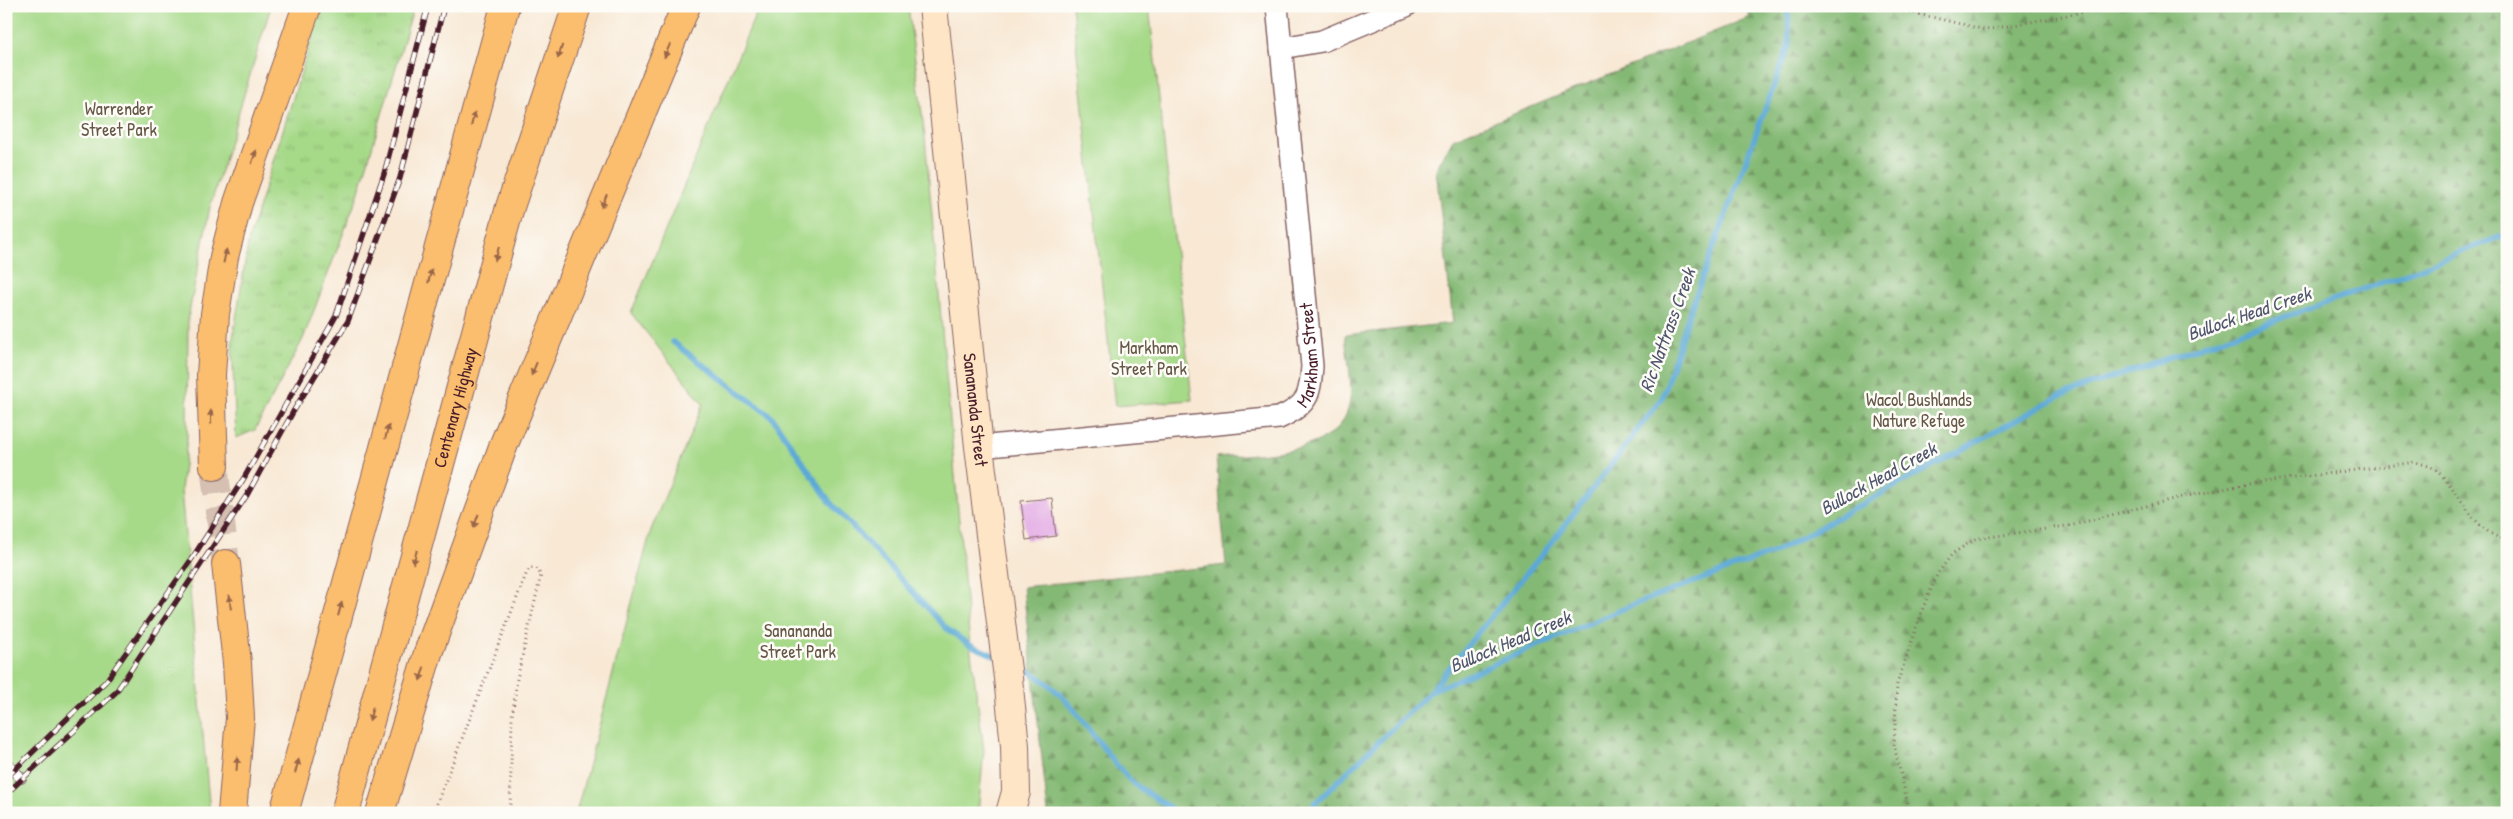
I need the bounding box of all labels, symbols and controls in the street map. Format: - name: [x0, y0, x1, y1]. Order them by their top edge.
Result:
- one-way arrow: [663, 44, 671, 59]
- one-way arrow: [556, 45, 564, 60]
- park label: Warrender Street Park: [81, 96, 158, 142]
- one-way arrow: [470, 111, 478, 126]
- one-way arrow: [251, 150, 259, 165]
- one-way arrow: [600, 194, 608, 208]
- one-way arrow: [493, 247, 501, 262]
- one-way arrow: [221, 248, 229, 263]
- water label: Ric Nattrass Creek: [1633, 263, 1702, 395]
- one-way arrow: [427, 268, 435, 283]
- water label: Bullock Head Creek: [2184, 279, 2316, 346]
- street label: Markham Street: [1290, 301, 1324, 412]
- park label: Markham Street Park: [1111, 335, 1188, 381]
- street label: Centenary Highway: [427, 344, 483, 471]
- street label: Sanananda Street: [957, 352, 994, 469]
- one-way arrow: [530, 362, 538, 376]
- park label: Wacol Bushlands Nature Refuge: [1866, 387, 1972, 433]
- one-way arrow: [207, 409, 215, 425]
- one-way arrow: [384, 425, 392, 440]
- water label: Bullock Head Creek: [1815, 434, 1943, 521]
- one-way arrow: [472, 513, 479, 528]
- one-way arrow: [411, 550, 419, 565]
- one-way arrow: [226, 594, 234, 610]
- one-way arrow: [336, 601, 344, 616]
- water label: Bullock Head Creek: [1445, 603, 1576, 678]
- park label: Sanananda Street Park: [760, 618, 837, 664]
- one-way arrow: [418, 667, 426, 682]
- one-way arrow: [367, 706, 375, 721]
- one-way arrow: [234, 756, 242, 772]
- one-way arrow: [293, 758, 301, 773]

